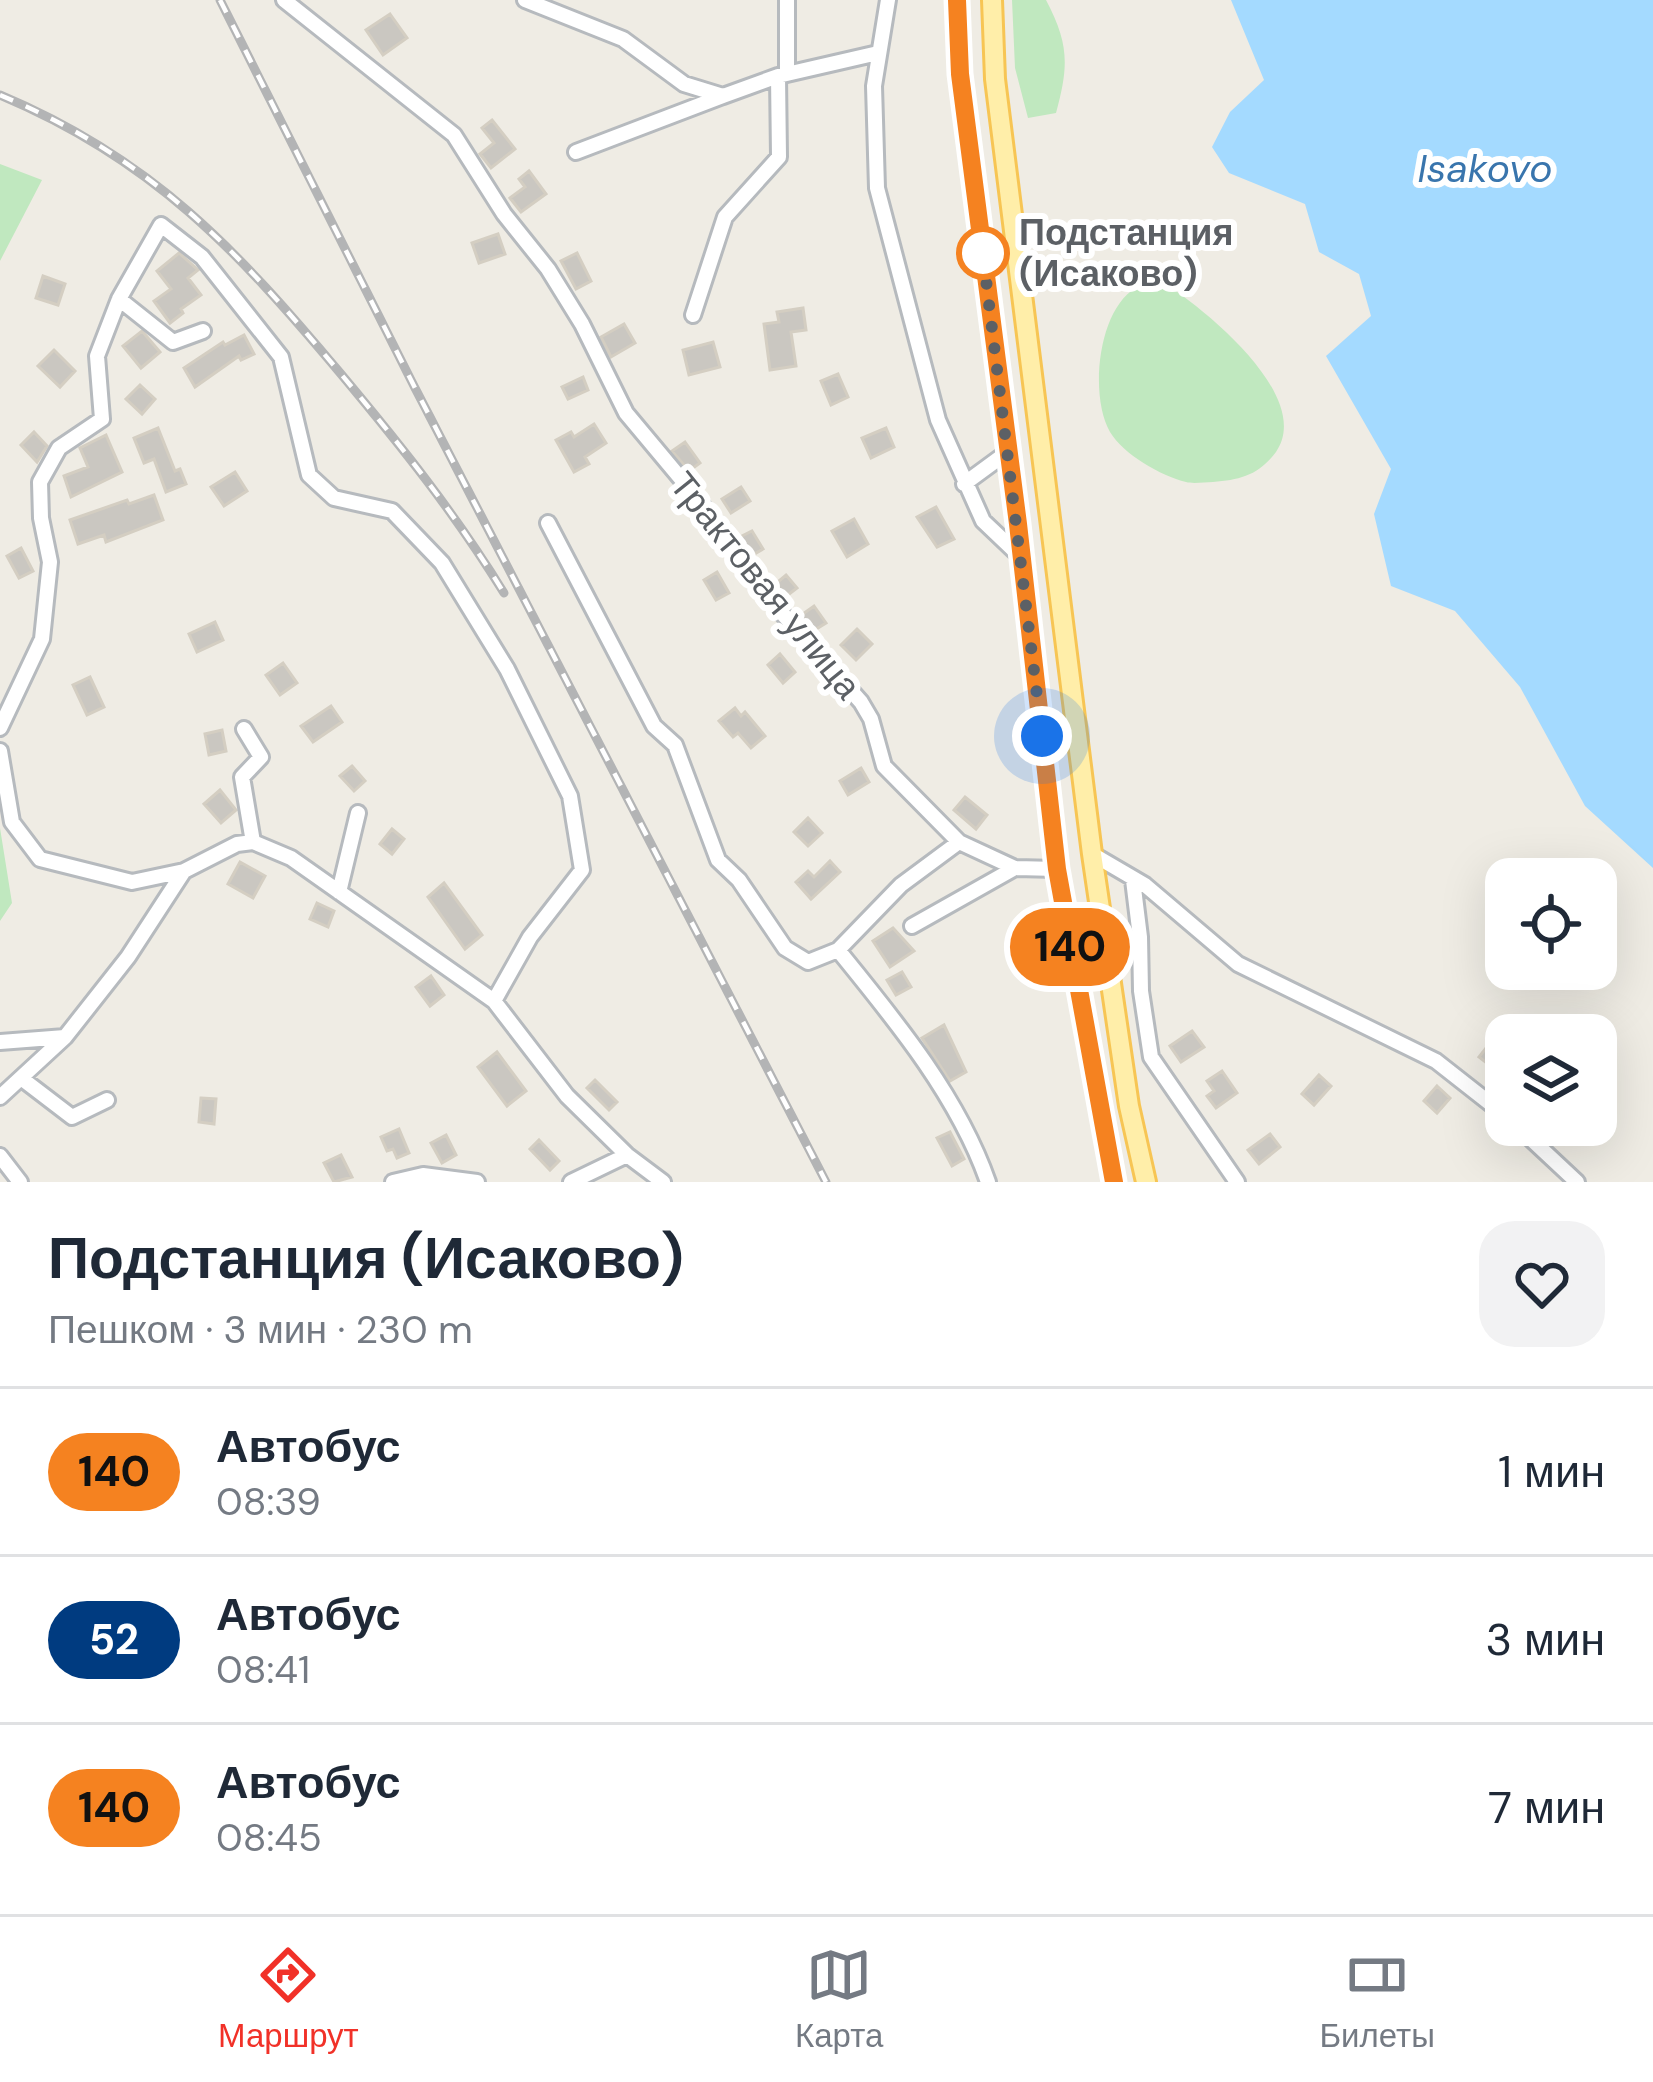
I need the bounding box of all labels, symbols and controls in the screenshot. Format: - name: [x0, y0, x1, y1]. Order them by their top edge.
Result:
- water label: Isakovo: [1417, 143, 1553, 194]
- place label: Подстанция (Исаково): [1019, 209, 1233, 297]
- marker: Подстанция (Исаково): [958, 228, 1008, 278]
- street label: Трактовая улица: [660, 462, 872, 709]
- your location: [1012, 706, 1072, 766]
- map controls: [1485, 858, 1617, 1146]
- button: locate: [1485, 858, 1617, 990]
- line badge: 140: [1001, 908, 1139, 986]
- text: 140: [1034, 919, 1106, 974]
- button: layers: [1485, 1014, 1617, 1146]
- text: Подстанция (Исаково): [48, 1221, 684, 1296]
- button: heart: [1479, 1221, 1605, 1347]
- text: Пешком · 3 мин · 230 m: [48, 1304, 473, 1355]
- text: Автобус: [216, 1417, 401, 1476]
- text: 1 мин: [1498, 1442, 1605, 1501]
- text: 140: [78, 1444, 150, 1499]
- text: 08:39: [216, 1476, 321, 1527]
- text: Автобус: [216, 1585, 401, 1644]
- text: 3 мин: [1486, 1610, 1605, 1669]
- text: 52: [89, 1612, 139, 1667]
- text: 08:41: [216, 1644, 310, 1695]
- text: Автобус: [216, 1753, 401, 1812]
- text: 7 мин: [1488, 1778, 1605, 1837]
- text: 140: [78, 1780, 150, 1835]
- text: 08:45: [216, 1812, 322, 1863]
- tab: Маршрут: [218, 1942, 359, 2057]
- tab: Карта: [795, 1942, 883, 2057]
- tab: Билеты: [1319, 1942, 1435, 2057]

